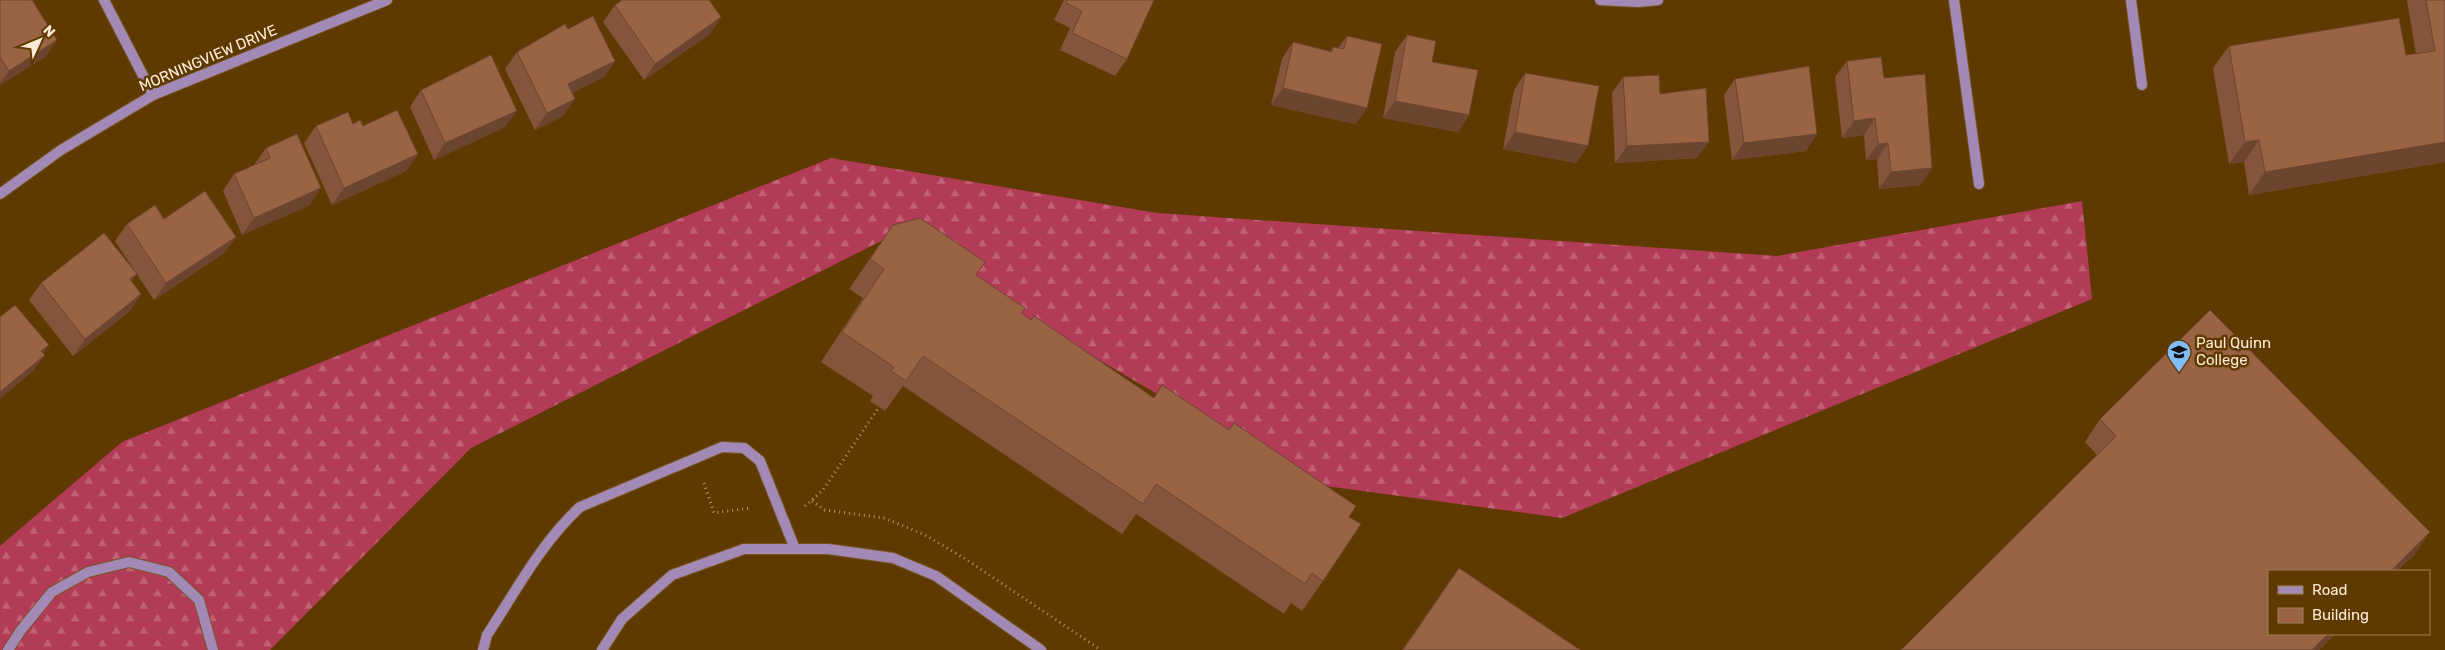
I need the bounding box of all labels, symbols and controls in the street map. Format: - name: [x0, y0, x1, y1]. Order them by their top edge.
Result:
- north arrow: [15, 15, 65, 65]
- street label: MORNINGVIEW DRIVE: [136, 21, 280, 95]
- text: N: [39, 22, 59, 41]
- place label: Paul Quinn College: [2196, 334, 2271, 369]
- school or university icon: Paul Quinn College: [2166, 339, 2192, 373]
- legend: [2268, 570, 2430, 635]
- text: Road: [2312, 581, 2348, 599]
- text: Building: [2312, 606, 2369, 624]

